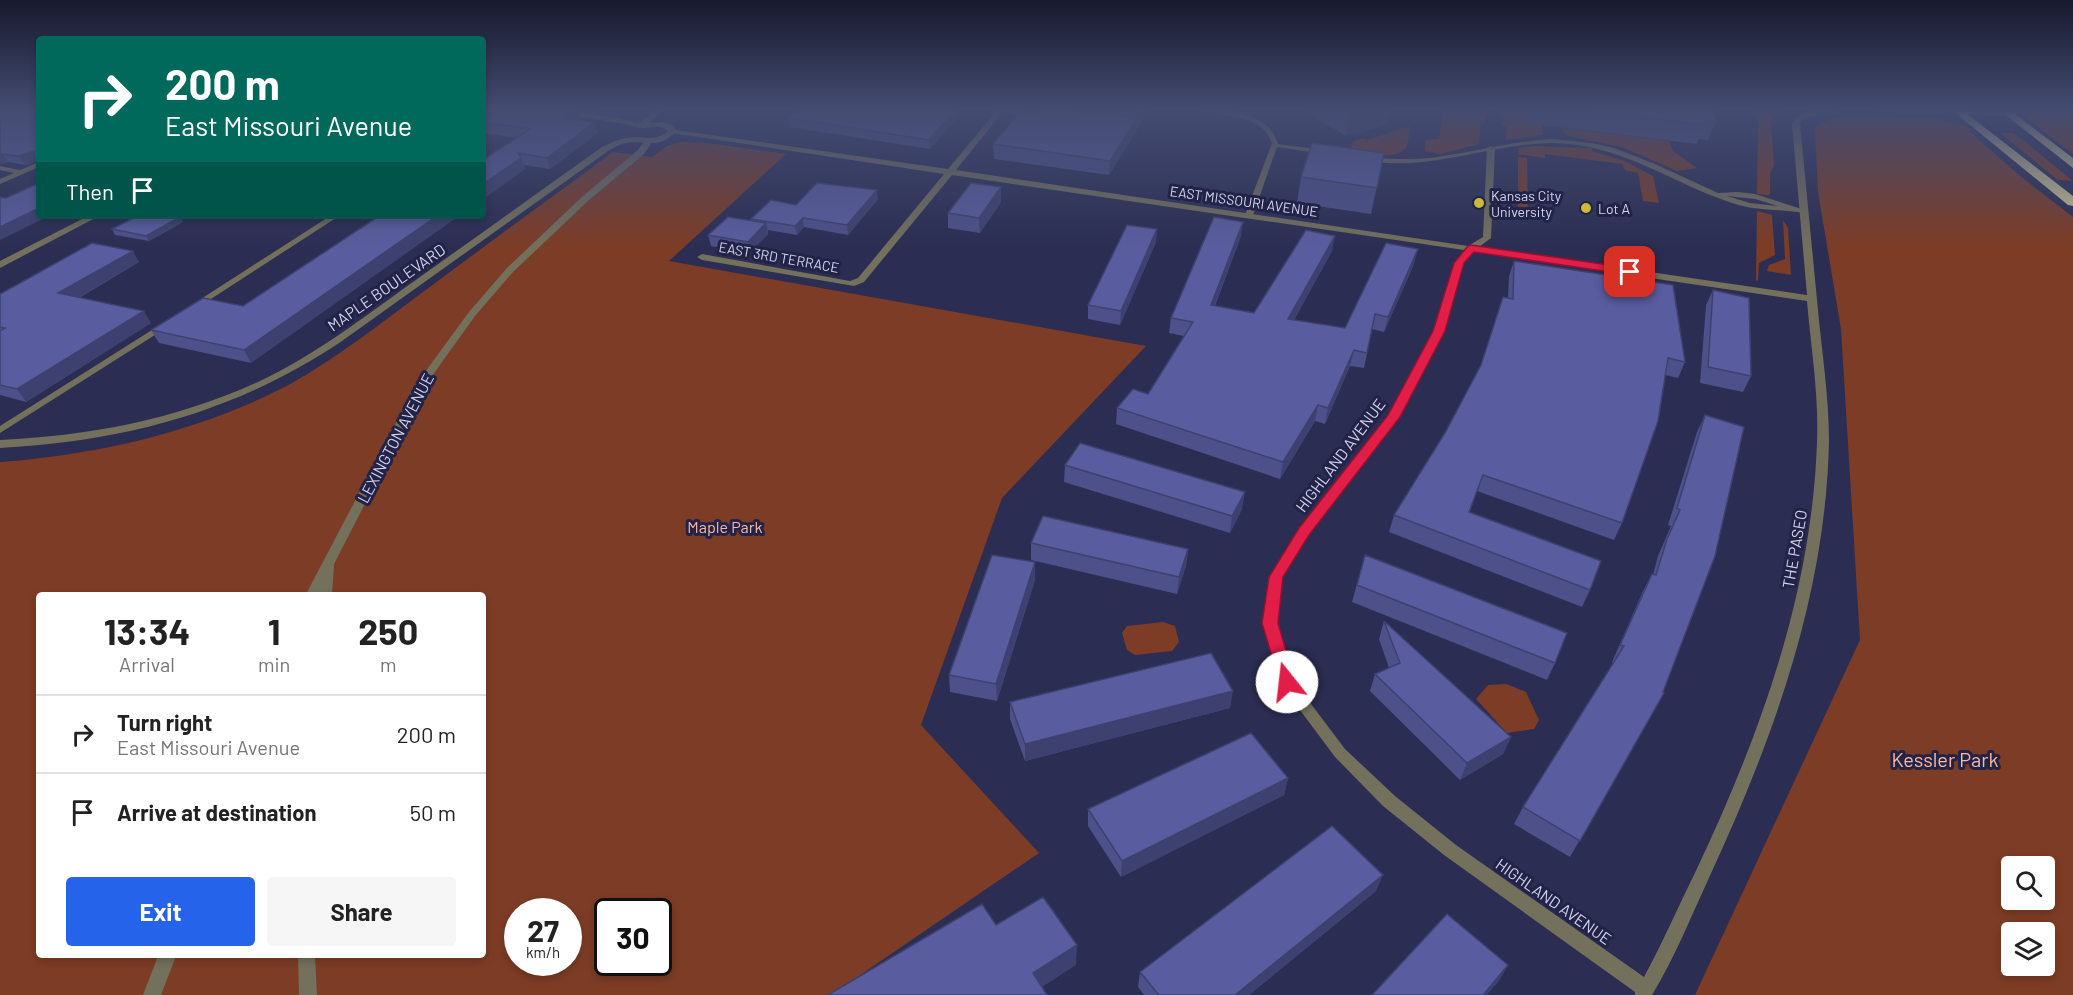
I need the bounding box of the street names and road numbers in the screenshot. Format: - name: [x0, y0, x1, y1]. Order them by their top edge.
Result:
- street label: EAST MISSOURI AVENUE: [1169, 182, 1319, 220]
- street label: EAST 3RD TERRACE: [718, 238, 840, 276]
- street label: MAPLE BOULEVARD: [324, 239, 448, 335]
- street label: LEXINGTON AVENUE: [353, 370, 437, 506]
- street label: HIGHLAND AVENUE: [1291, 395, 1389, 515]
- street label: THE PASEO: [1778, 508, 1810, 590]
- street label: HIGHLAND AVENUE: [1493, 854, 1615, 948]

